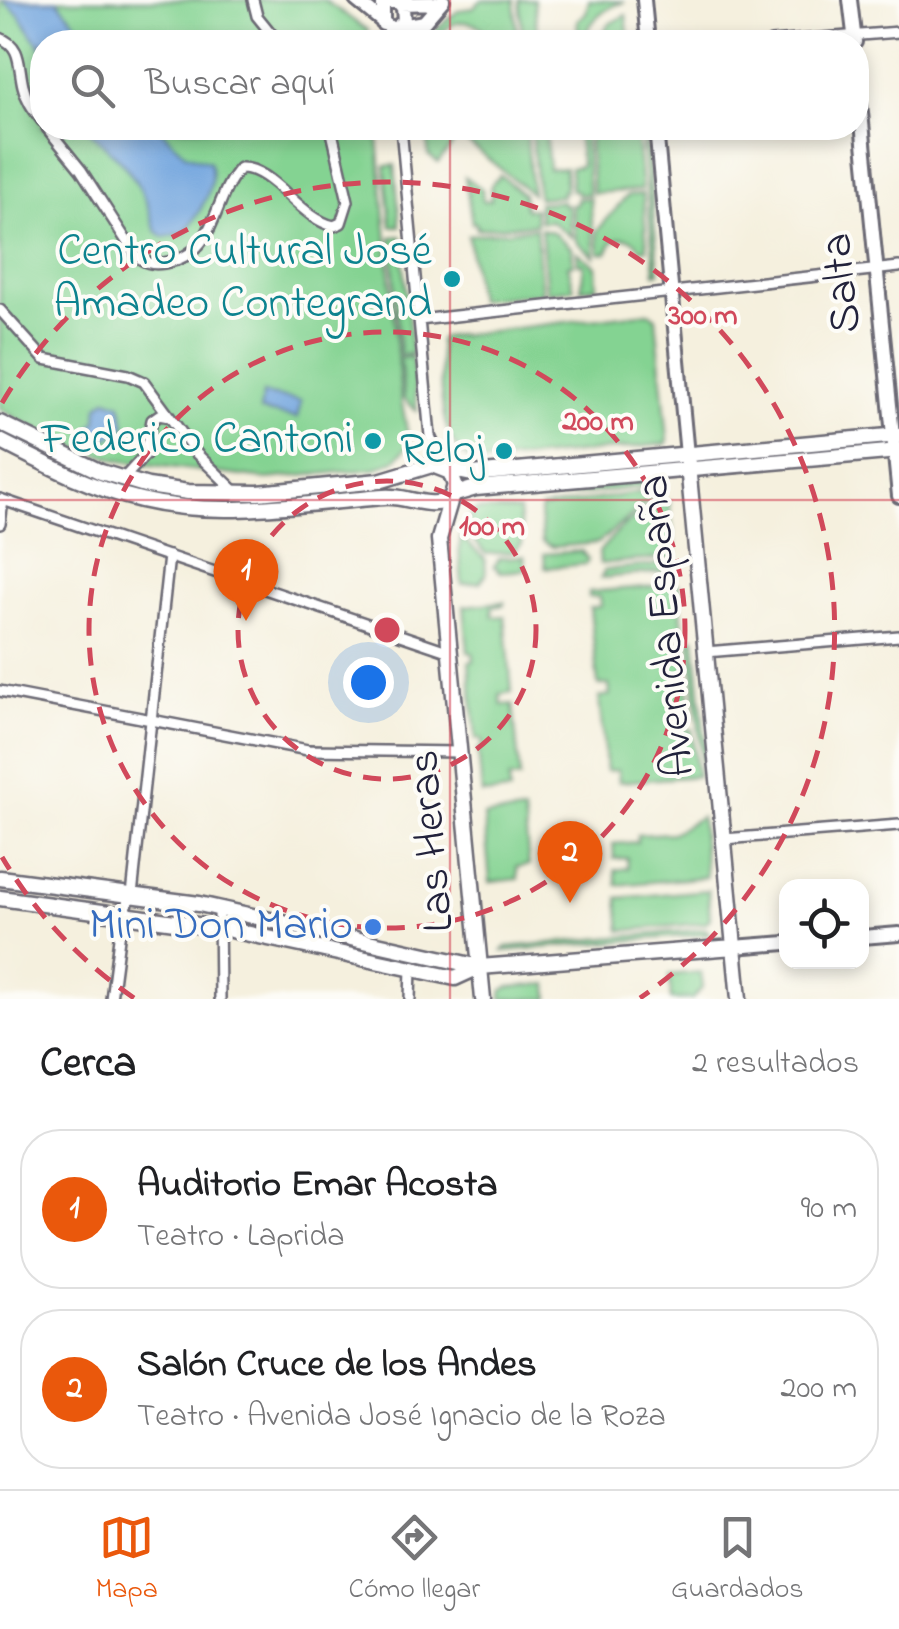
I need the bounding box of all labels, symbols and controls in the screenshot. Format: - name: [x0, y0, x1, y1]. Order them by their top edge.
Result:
- search box: [30, 30, 869, 140]
- text: Buscar aquí: [145, 57, 335, 113]
- icon: search: [65, 58, 120, 113]
- place label: Centro Cultural José Amadeo Contegrand: [53, 220, 433, 339]
- street label: Salta: [805, 230, 881, 336]
- marker: Centro Cultural José Amadeo Contegrand: [441, 268, 463, 290]
- text: 300 m: [667, 295, 738, 339]
- text: 200 m: [561, 401, 634, 445]
- place label: Federico Cantoni: [41, 408, 353, 474]
- place label: Reloj: [400, 418, 485, 484]
- marker: Federico Cantoni: [362, 430, 384, 452]
- marker: Reloj: [493, 440, 515, 462]
- street label: Avenida España: [622, 472, 714, 780]
- text: 100 m: [459, 506, 525, 550]
- pin: 1: [214, 538, 278, 621]
- centre of rings: [369, 612, 405, 648]
- your location: [343, 657, 394, 708]
- street label: Las Heras: [392, 747, 474, 935]
- pin: 2: [538, 820, 602, 903]
- map controls: [779, 879, 869, 969]
- button: locate: [779, 879, 869, 969]
- place label: Mini Don Mario: [89, 894, 353, 960]
- marker: Mini Don Mario: [362, 916, 384, 938]
- text: Cerca: [40, 1034, 136, 1095]
- text: 2 resultados: [692, 1041, 859, 1088]
- text: Auditorio Emar Acosta: [137, 1158, 498, 1214]
- text: 1: [69, 1186, 80, 1233]
- text: 90 m: [801, 1186, 857, 1233]
- text: Teatro · Laprida: [137, 1214, 345, 1261]
- text: Salón Cruce de los Andes: [137, 1338, 537, 1394]
- text: 2: [67, 1366, 82, 1413]
- text: 200 m: [781, 1366, 857, 1413]
- text: Teatro · Avenida José Ignacio de la Roza: [137, 1394, 666, 1441]
- tab: Mapa: [95, 1510, 158, 1611]
- tab: Cómo llegar: [349, 1510, 480, 1611]
- tab: Guardados: [671, 1510, 804, 1611]

